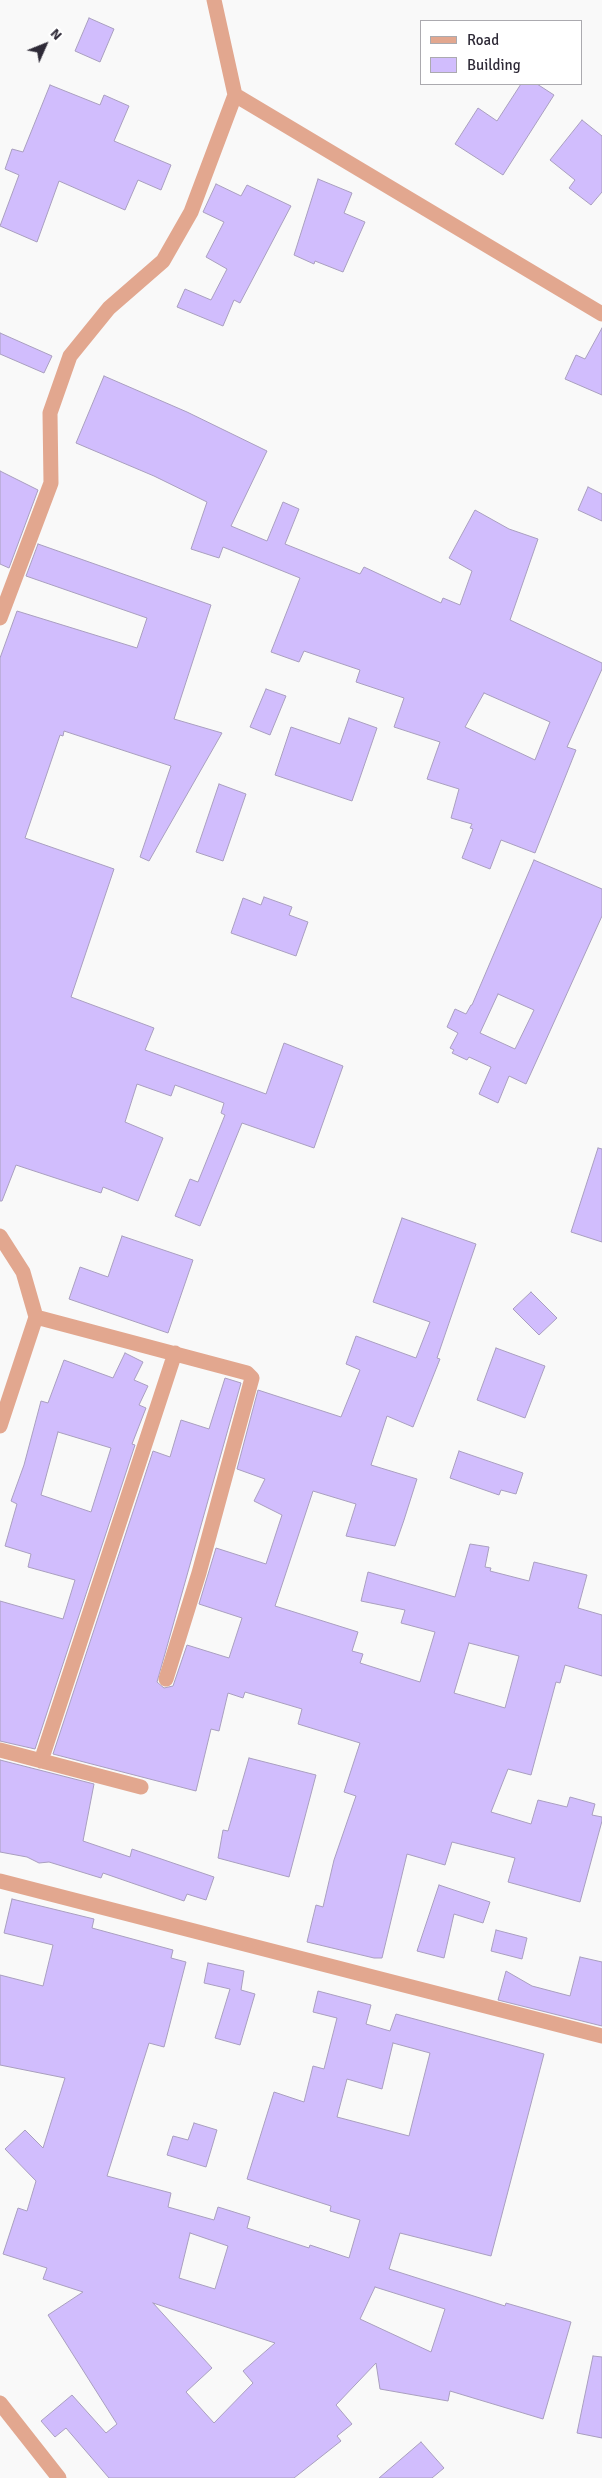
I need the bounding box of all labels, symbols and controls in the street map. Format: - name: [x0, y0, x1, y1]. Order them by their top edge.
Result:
- north arrow: [20, 20, 70, 70]
- legend: [420, 20, 582, 85]
- text: N: [47, 25, 66, 44]
- text: Road: [467, 31, 499, 49]
- text: Building: [467, 56, 521, 74]

